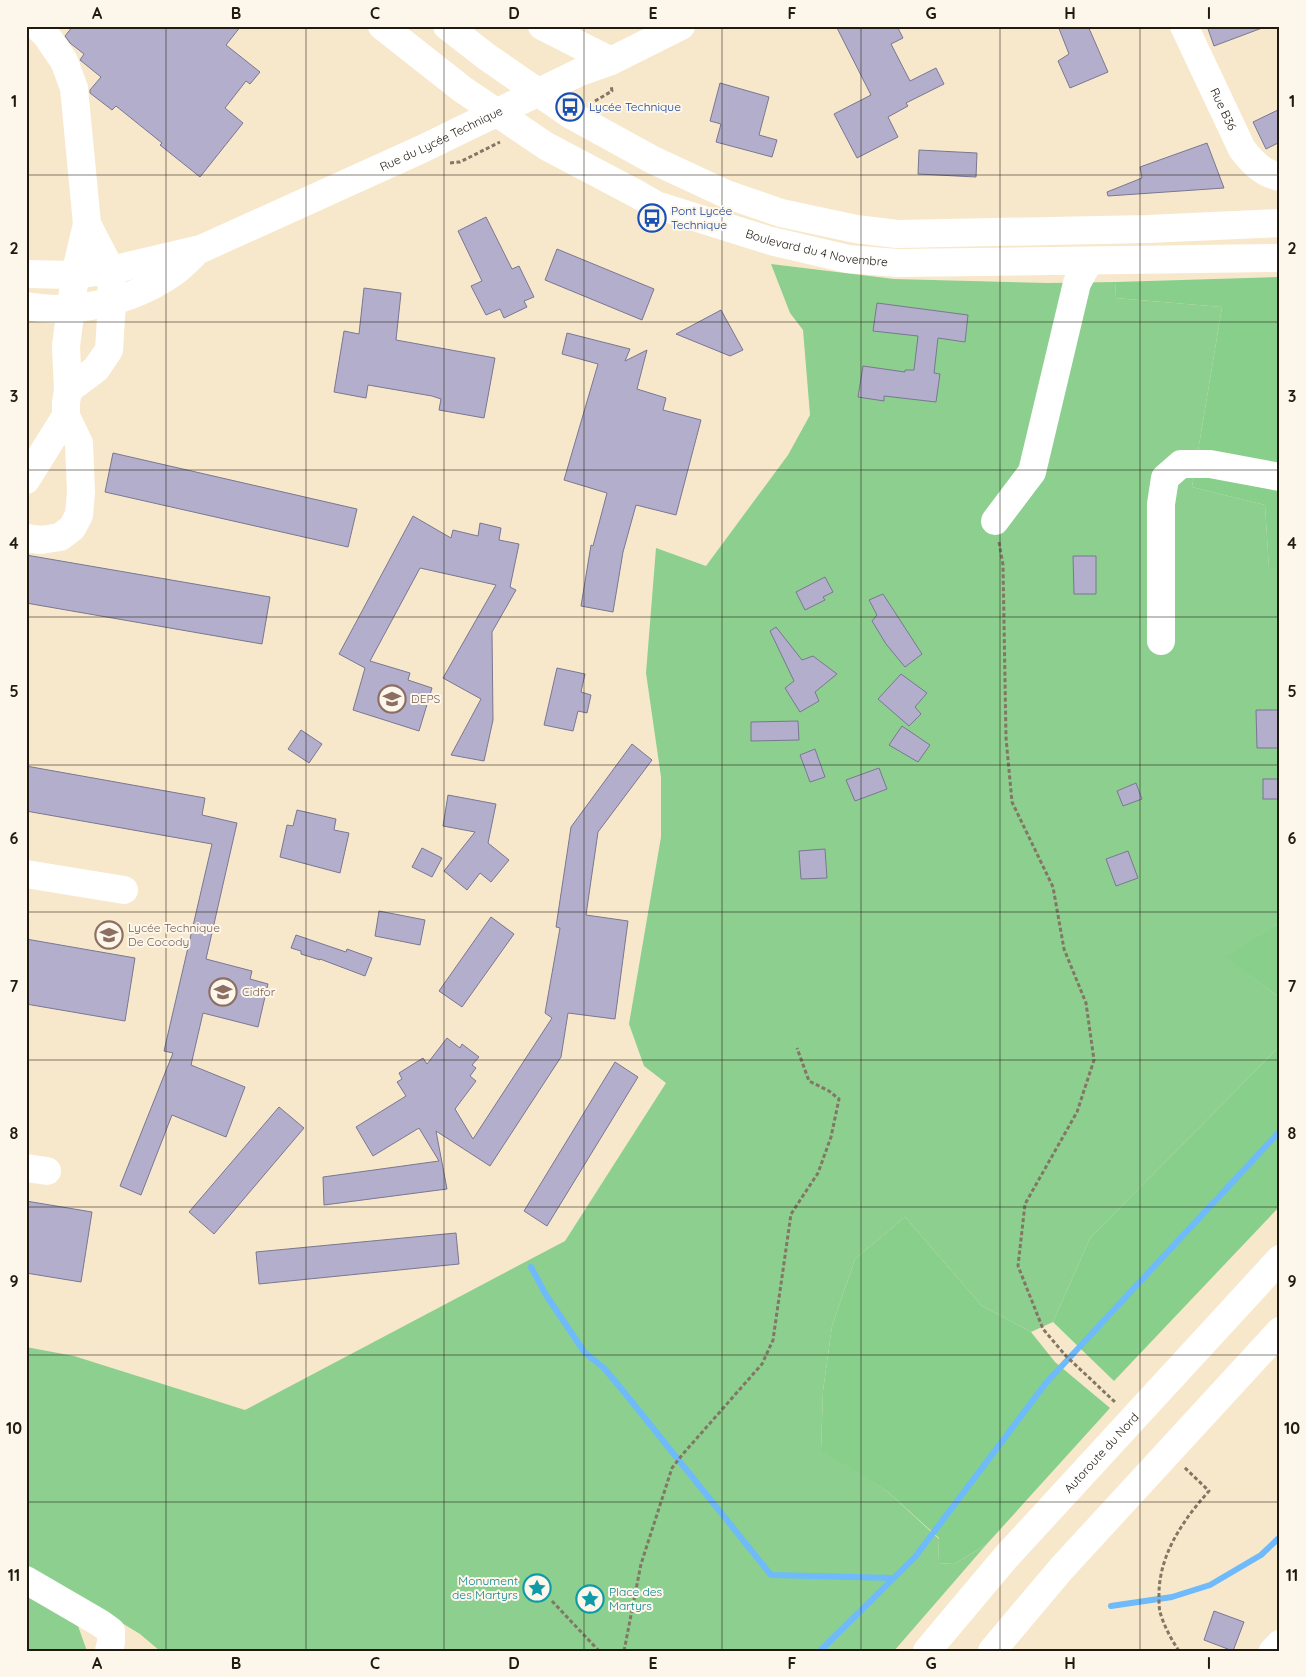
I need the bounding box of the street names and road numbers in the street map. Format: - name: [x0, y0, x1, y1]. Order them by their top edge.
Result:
- street label: Rue B36: [1207, 85, 1240, 133]
- street label: Rue du Lycée Technique: [377, 103, 505, 174]
- street label: Boulevard du 4 Novembre: [744, 225, 889, 269]
- street label: Autoroute du Nord: [1061, 1410, 1142, 1496]

